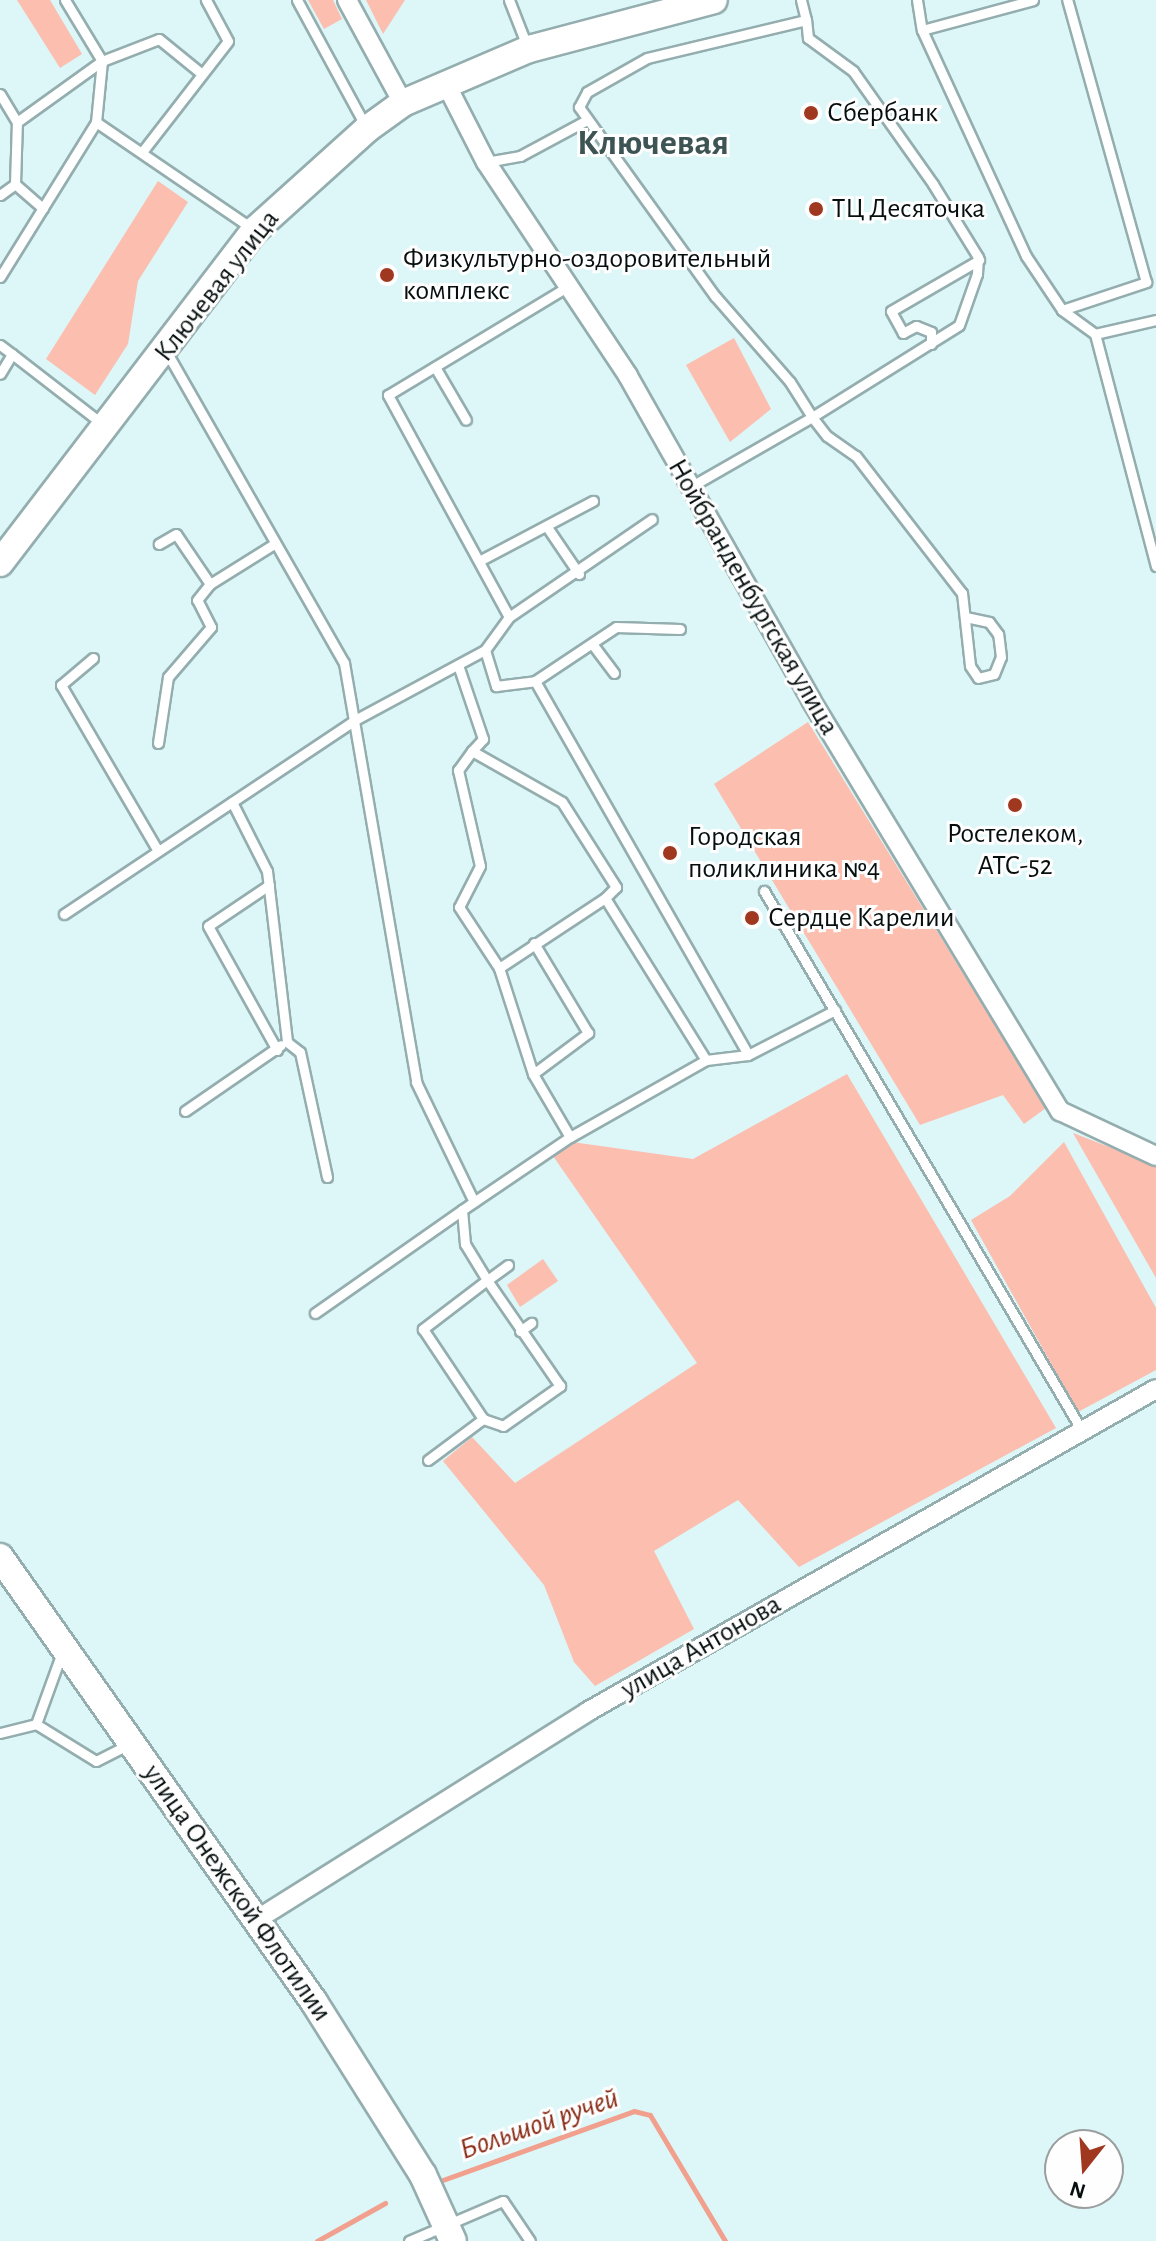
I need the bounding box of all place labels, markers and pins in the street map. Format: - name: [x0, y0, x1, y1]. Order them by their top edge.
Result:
- place label: Сбербанк: [827, 96, 938, 130]
- marker: Сбербанк: [802, 104, 820, 122]
- place label: ТЦ Десяточка: [832, 192, 985, 226]
- marker: ТЦ Десяточка: [807, 200, 825, 218]
- place label: Физкультурно-оздоровительный комплекс: [403, 242, 771, 308]
- marker: Физкультурно-оздоровительный комплекс: [378, 266, 396, 284]
- marker: Ростелеком, АТС-52: [1006, 796, 1024, 814]
- place label: Ростелеком, АТС-52: [947, 817, 1083, 883]
- place label: Городская поликлиника №4: [688, 820, 880, 886]
- marker: Городская поликлиника №4: [659, 842, 681, 864]
- place label: Сердце Карелии: [768, 901, 955, 935]
- marker: Сердце Карелии: [743, 909, 761, 927]

